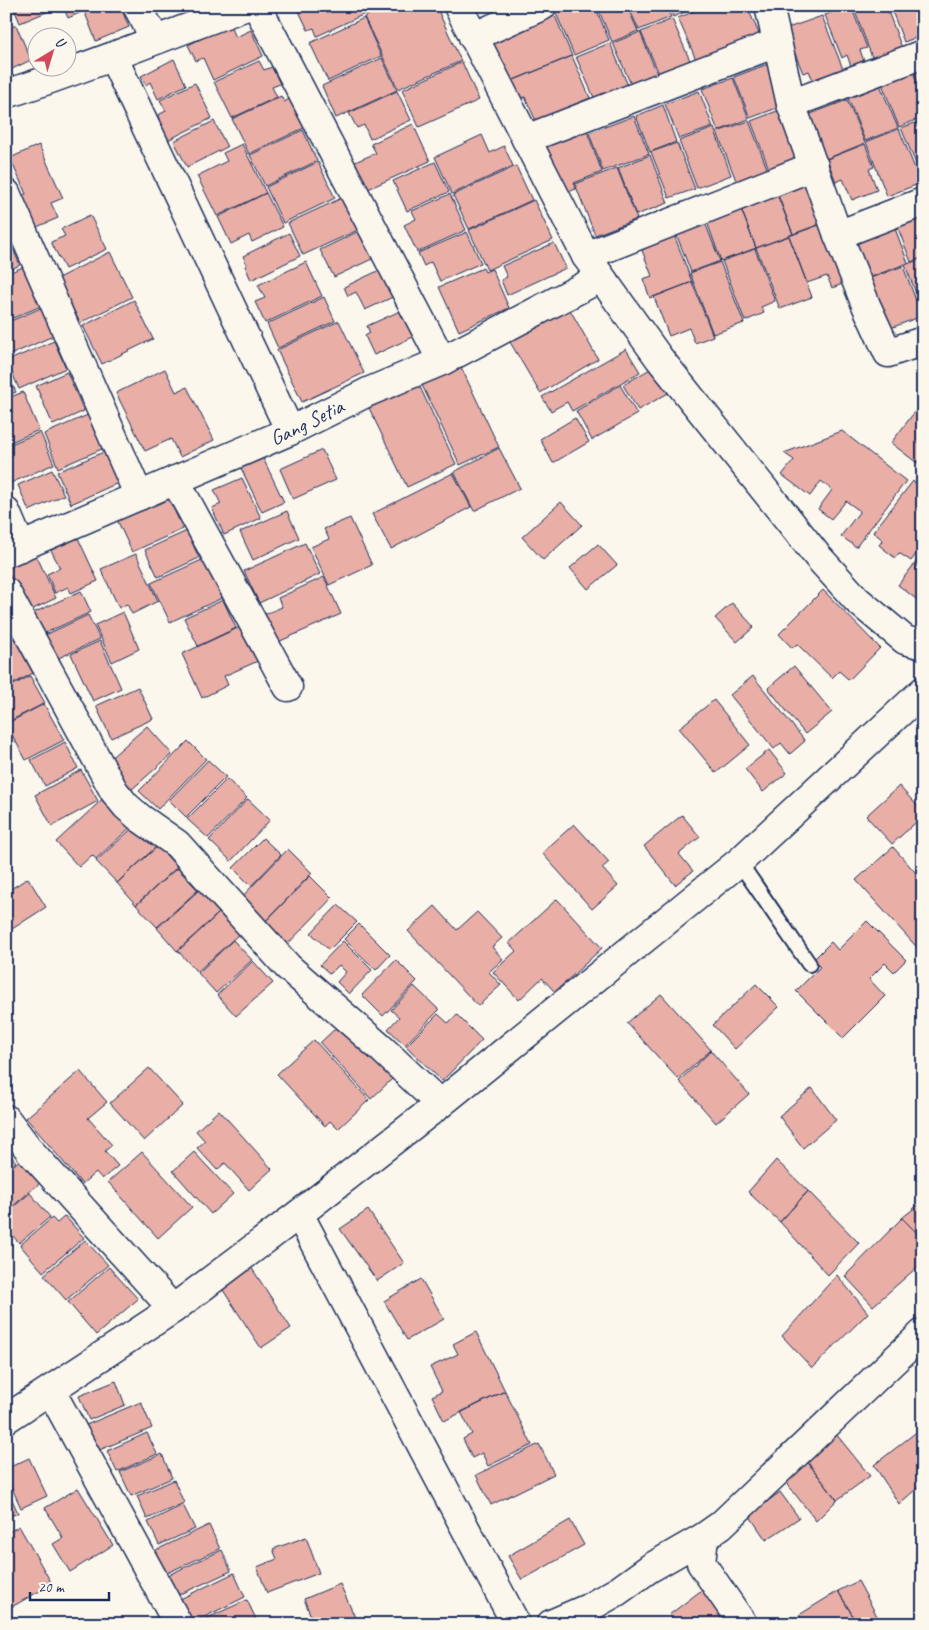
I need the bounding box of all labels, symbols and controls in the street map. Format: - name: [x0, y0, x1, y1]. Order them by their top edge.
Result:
- north arrow: [28, 28, 78, 78]
- text: U: [52, 33, 70, 53]
- street label: Gang Setia: [266, 393, 349, 451]
- scale bar: [30, 1570, 109, 1602]
- text: 20 m: [38, 1578, 65, 1597]

